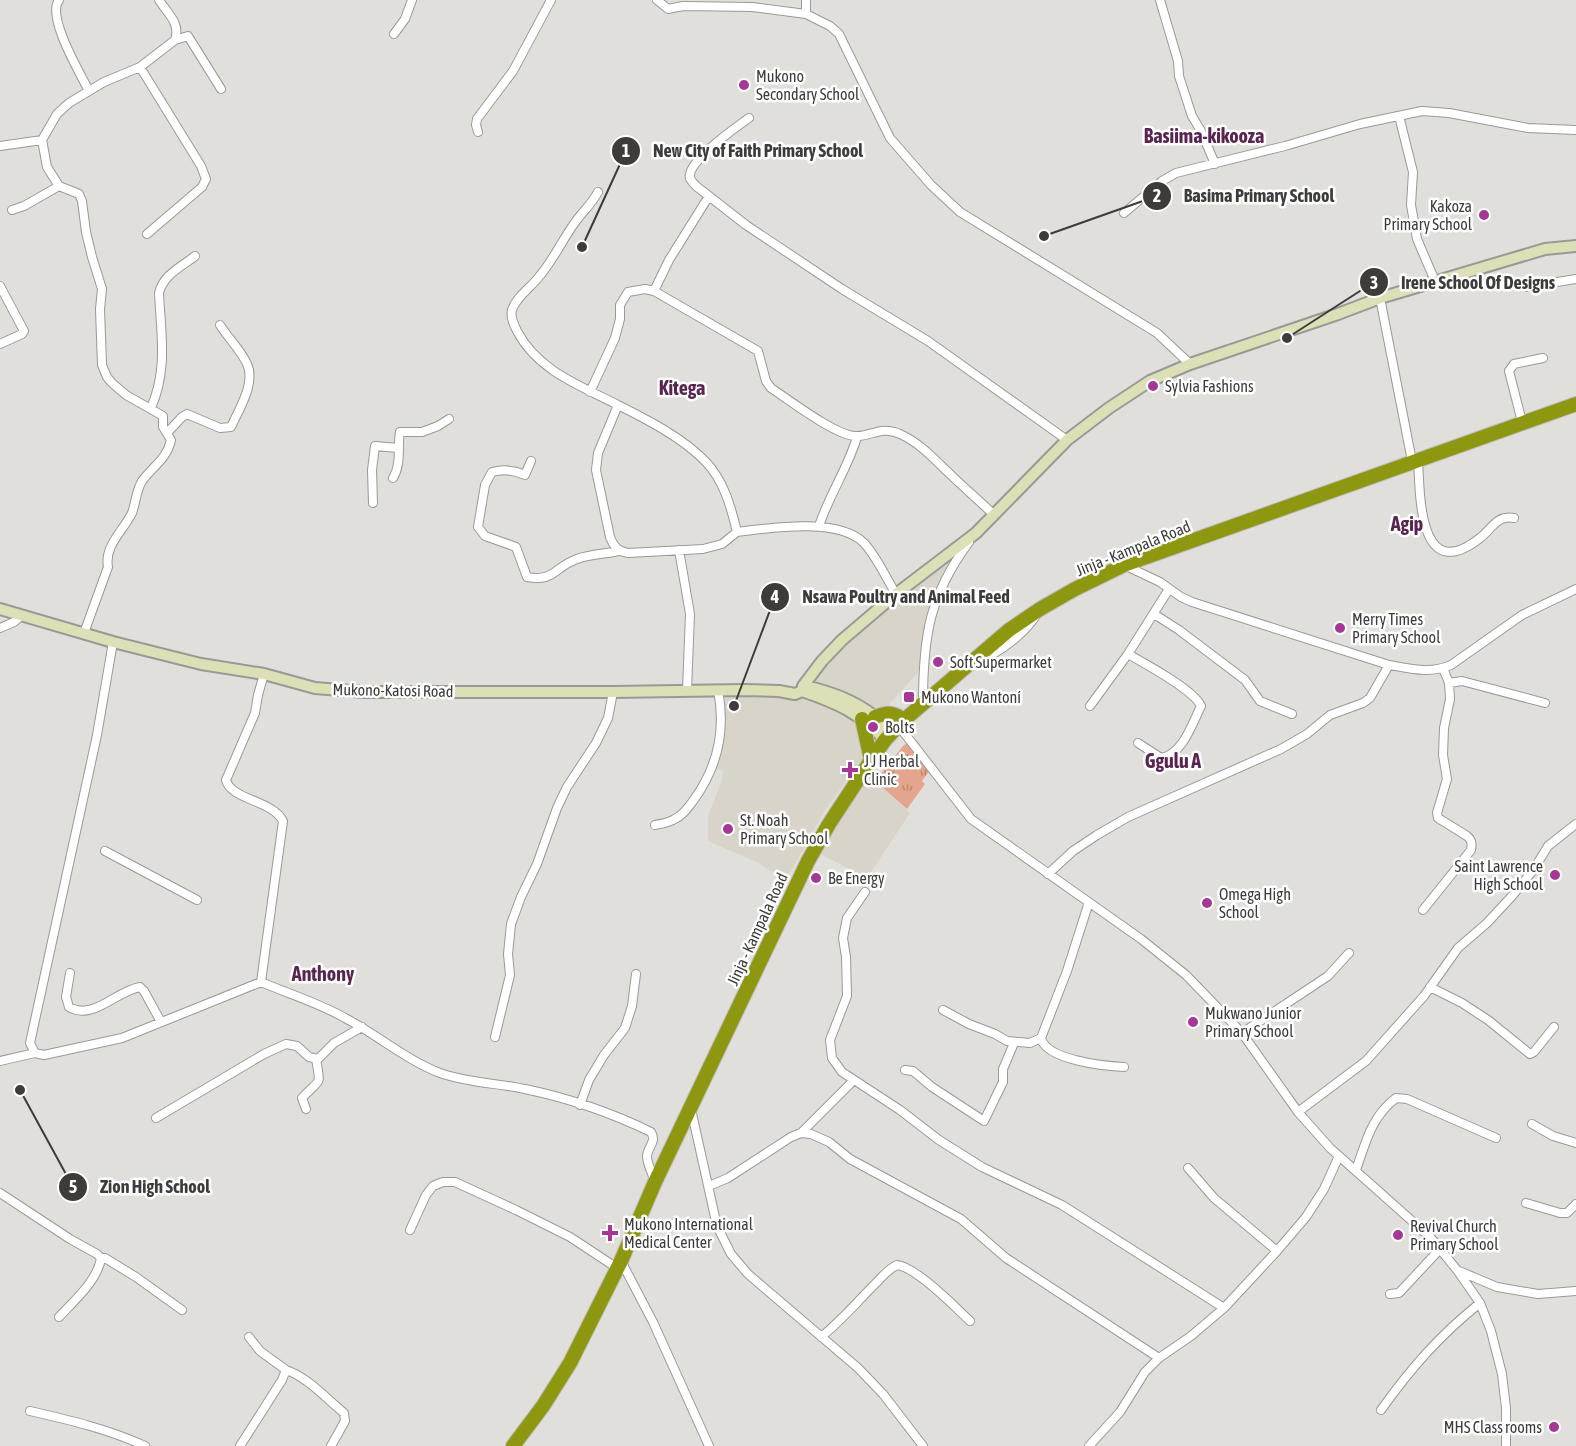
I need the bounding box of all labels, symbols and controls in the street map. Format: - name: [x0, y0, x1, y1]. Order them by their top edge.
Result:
- place label: Mukono Secondary School: [756, 67, 860, 104]
- marker: Mukono Secondary School: [737, 78, 751, 92]
- district label: Basiima-kikooza: [1144, 124, 1264, 147]
- callout: New City of Faith Primary School: [611, 133, 875, 169]
- text: 1: [622, 140, 630, 161]
- text: New City of Faith Primary School: [653, 140, 863, 161]
- callout: Basima Primary School: [1142, 178, 1346, 214]
- text: 2: [1153, 185, 1161, 206]
- text: Basima Primary School: [1184, 185, 1335, 206]
- place label: Kakoza Primary School: [1384, 197, 1473, 234]
- marker: Kakoza Primary School: [1477, 208, 1491, 222]
- callout: Irene School Of Designs: [1359, 264, 1567, 300]
- text: 3: [1370, 272, 1378, 293]
- text: Irene School Of Designs: [1401, 272, 1556, 293]
- district label: Kitega: [659, 376, 705, 399]
- place label: Sylvia Fashions: [1165, 377, 1254, 396]
- marker: Sylvia Fashions: [1146, 379, 1160, 393]
- district label: Agip: [1390, 512, 1423, 535]
- street label: Jinja - Kampala Road: [1073, 517, 1193, 580]
- callout: Nsawa Poultry and Animal Feed: [760, 579, 1022, 615]
- text: 4: [770, 586, 779, 607]
- text: Nsawa Poultry and Animal Feed: [802, 586, 1010, 607]
- place label: Merry Times Primary School: [1352, 610, 1441, 647]
- marker: Merry Times Primary School: [1333, 621, 1347, 635]
- place label: Soft Supermarket: [950, 653, 1052, 672]
- marker: Soft Supermarket: [931, 655, 945, 669]
- street label: Mukono-Katosi Road: [332, 680, 454, 700]
- place label: Mukono Wantoní: [921, 688, 1021, 706]
- marker: Mukono Wantoní: [902, 690, 916, 704]
- place label: Bolts: [885, 718, 915, 736]
- marker: Bolts: [866, 720, 880, 734]
- district label: Ggulu A: [1145, 749, 1201, 772]
- place label: J J Herbal Clinic: [864, 752, 920, 788]
- marker: J J Herbal Clinic: [841, 761, 859, 779]
- place label: St. Noah Primary School: [740, 811, 829, 848]
- marker: St. Noah Primary School: [721, 822, 735, 836]
- place label: Saint Lawrence High School: [1454, 857, 1544, 894]
- marker: Saint Lawrence High School: [1548, 868, 1562, 882]
- place label: Be Energy: [828, 869, 885, 888]
- street label: Jinja - Kampala Road: [723, 870, 792, 989]
- marker: Be Energy: [809, 871, 823, 885]
- place label: Omega High School: [1219, 885, 1291, 921]
- marker: Omega High School: [1200, 896, 1214, 910]
- district label: Anthony: [291, 962, 355, 985]
- place label: Mukwano Junior Primary School: [1205, 1004, 1302, 1041]
- marker: Mukwano Junior Primary School: [1186, 1015, 1200, 1029]
- callout: Zion High School: [58, 1169, 222, 1205]
- text: 5: [69, 1176, 77, 1197]
- text: Zion High School: [100, 1176, 210, 1197]
- place label: Mukono International Medical Center: [624, 1215, 754, 1251]
- place label: Revival Church Primary School: [1410, 1217, 1499, 1254]
- marker: Mukono International Medical Center: [601, 1224, 619, 1242]
- marker: Revival Church Primary School: [1391, 1228, 1405, 1242]
- place label: MHS Class rooms: [1444, 1418, 1542, 1436]
- marker: MHS Class rooms: [1547, 1420, 1561, 1434]

